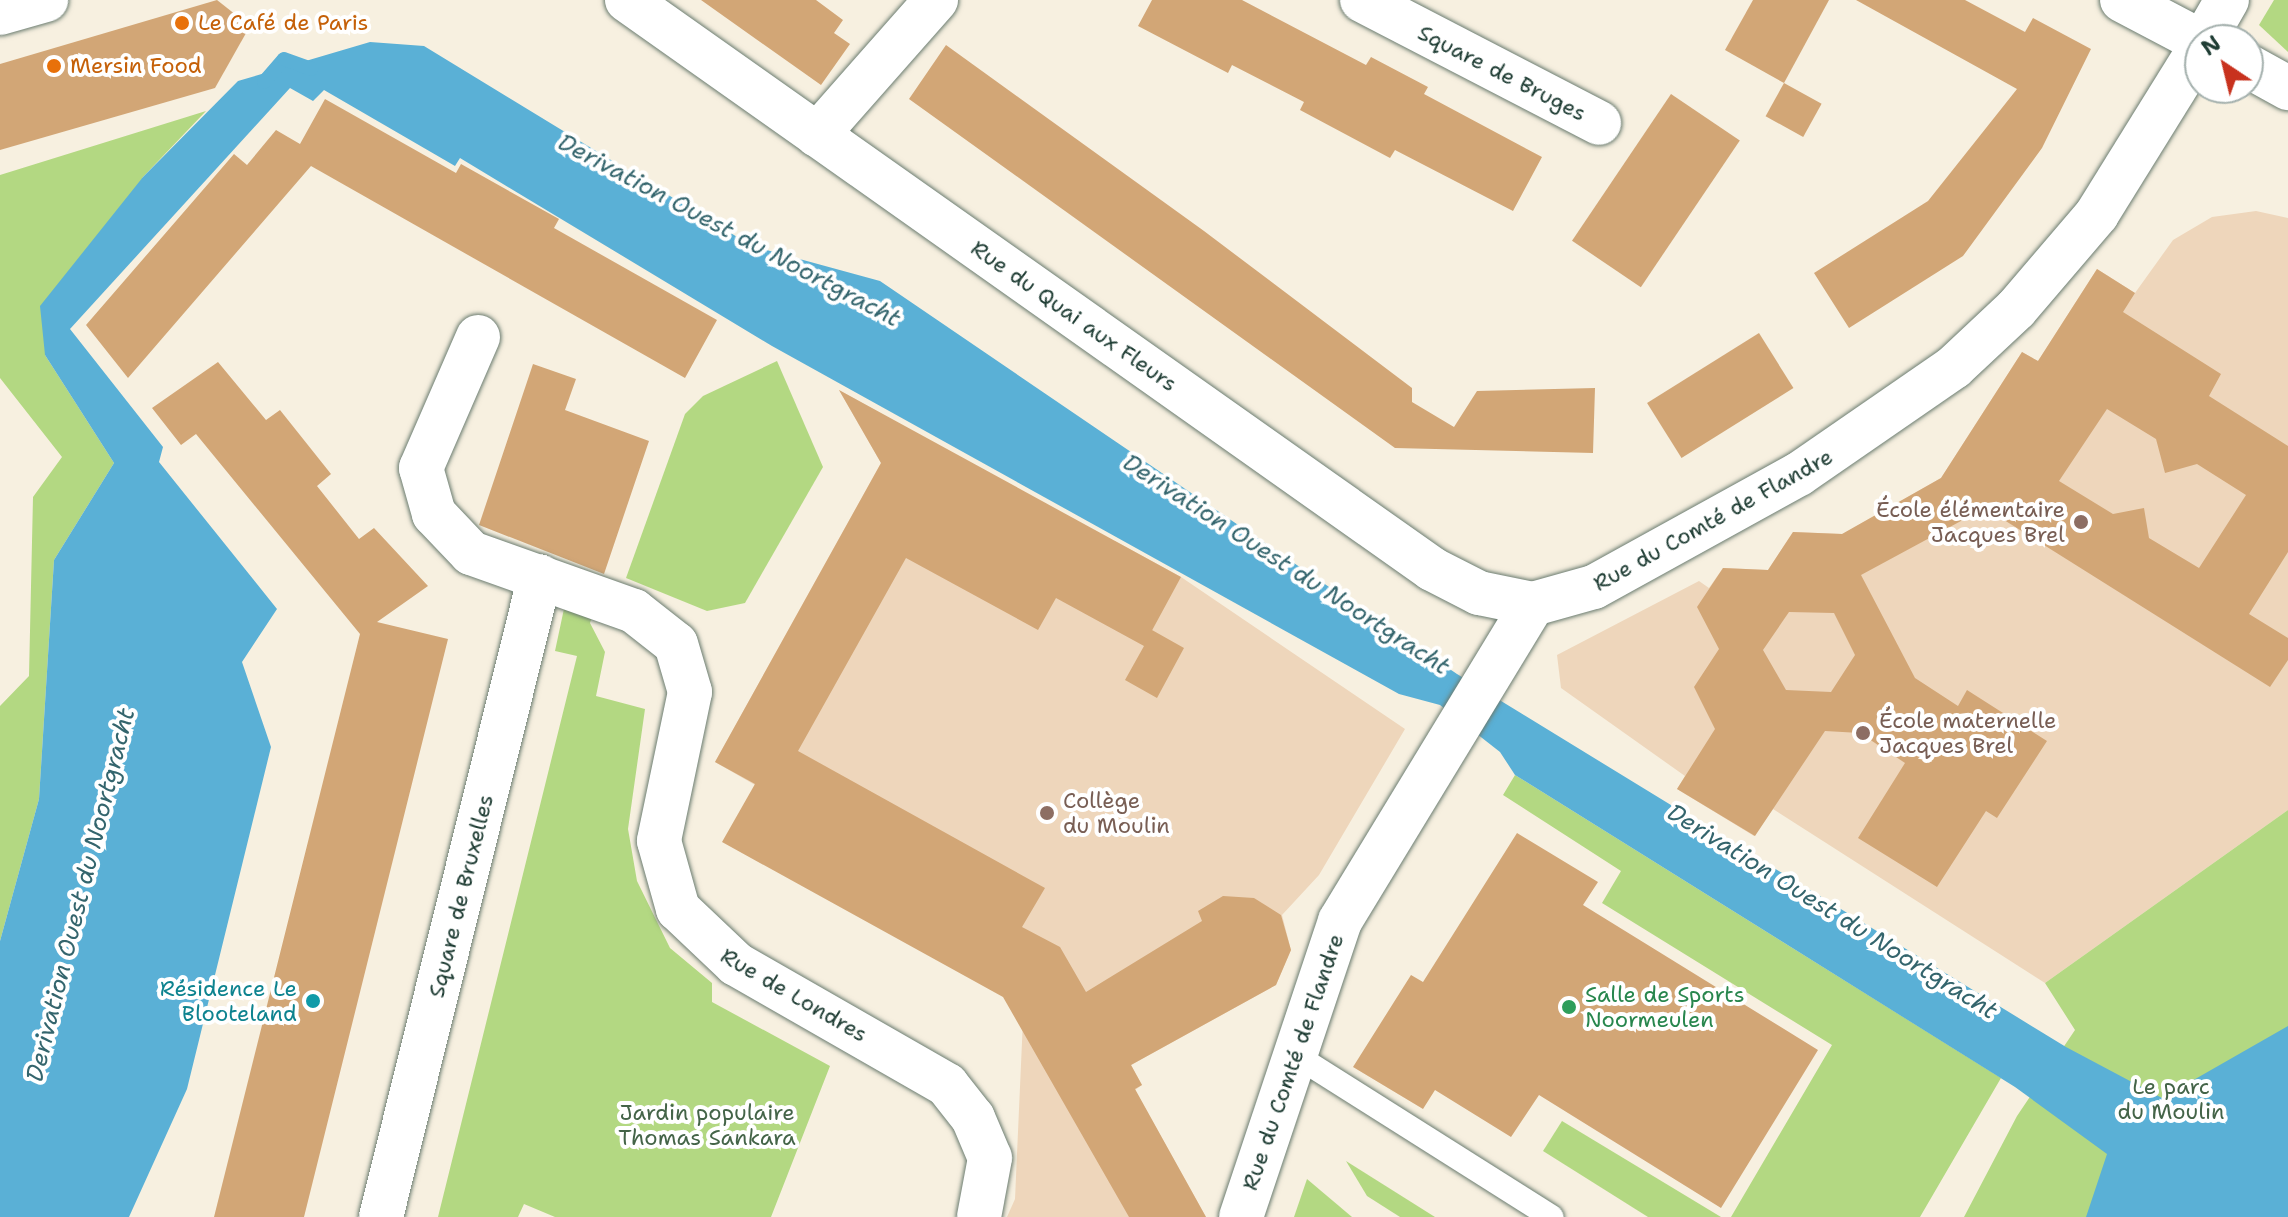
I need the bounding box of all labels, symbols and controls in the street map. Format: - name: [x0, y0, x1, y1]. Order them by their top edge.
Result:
- place label: Le Café de Paris: [198, 10, 368, 36]
- marker: Le Café de Paris: [173, 14, 191, 32]
- street label: Square de Bruges: [1414, 19, 1590, 127]
- north arrow: [2184, 24, 2264, 104]
- text: N: [2196, 29, 2227, 62]
- place label: Mersin Food: [70, 53, 202, 79]
- marker: Mersin Food: [45, 57, 63, 75]
- water label: Derivation Ouest du Noortgracht: [553, 128, 905, 334]
- street label: Rue du Quai aux Fleurs: [966, 235, 1182, 397]
- street label: Rue du Comté de Flandre: [1589, 443, 1837, 597]
- water label: Derivation Ouest du Noortgracht: [1117, 448, 1455, 682]
- place label: École élémentaire Jacques Brel: [1876, 496, 2065, 548]
- marker: École élémentaire Jacques Brel: [2072, 513, 2090, 531]
- water label: Derivation Ouest du Noortgracht: [21, 705, 141, 1085]
- place label: École maternelle Jacques Brel: [1879, 707, 2057, 758]
- marker: École maternelle Jacques Brel: [1854, 724, 1872, 742]
- place label: Collège du Moulin: [1063, 787, 1170, 838]
- street label: Square de Bruxelles: [423, 792, 499, 1000]
- water label: Derivation Ouest du Noortgracht: [1662, 798, 2002, 1026]
- marker: Collège du Moulin: [1038, 804, 1056, 822]
- street label: Rue du Comté de Flandre: [1237, 930, 1349, 1194]
- street label: Rue de Londres: [716, 942, 872, 1048]
- place label: Résidence Le Blooteland: [160, 975, 297, 1026]
- place label: Salle de Sports Noormeulen: [1585, 981, 1745, 1032]
- marker: Résidence Le Blooteland: [304, 992, 322, 1010]
- marker: Salle de Sports Noormeulen: [1560, 998, 1578, 1016]
- park label: Le parc du Moulin: [2118, 1073, 2224, 1124]
- park label: Jardin populaire Thomas Sankara: [618, 1099, 796, 1150]

